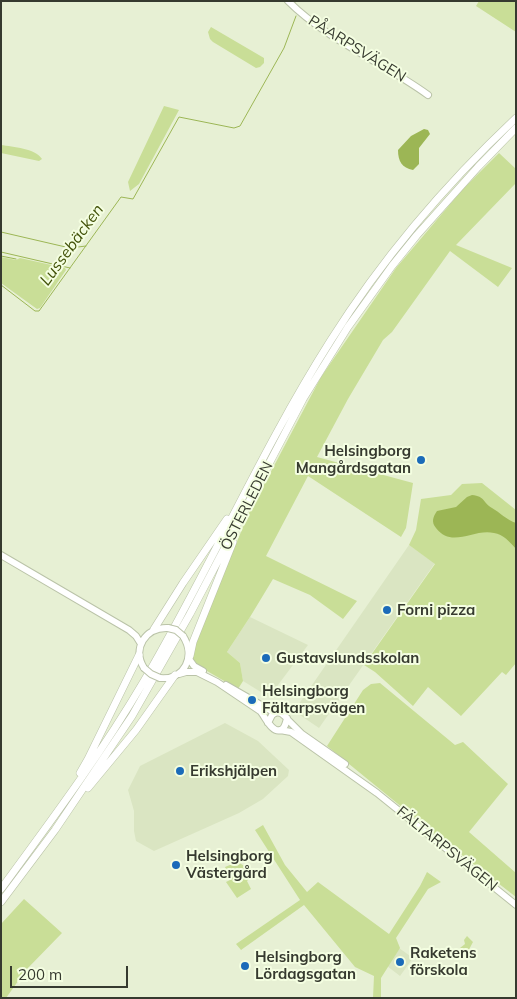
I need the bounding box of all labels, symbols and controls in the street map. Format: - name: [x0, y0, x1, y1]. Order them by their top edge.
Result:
- street label: PÅARPSVÄGEN: [305, 12, 409, 86]
- water label: Lussebäcken: [36, 201, 108, 289]
- place label: Helsingborg Mangårdsgatan: [296, 442, 411, 477]
- marker: Helsingborg Mangårdsgatan: [415, 454, 427, 466]
- street label: ÖSTERLEDEN: [217, 459, 277, 553]
- place label: Forni pizza: [397, 601, 475, 619]
- marker: Forni pizza: [381, 604, 393, 616]
- place label: Gustavslundsskolan: [276, 649, 419, 667]
- marker: Gustavslundsskolan: [260, 652, 272, 664]
- place label: Helsingborg Fältarpsvägen: [262, 682, 365, 717]
- marker: Helsingborg Fältarpsvägen: [246, 694, 258, 706]
- place label: Erikshjälpen: [190, 762, 277, 780]
- marker: Erikshjälpen: [174, 765, 186, 777]
- street label: FÄLTARPSVÄGEN: [393, 803, 501, 895]
- place label: Helsingborg Västergård: [186, 847, 273, 882]
- marker: Helsingborg Västergård: [170, 859, 182, 871]
- place label: Raketens förskola: [410, 944, 476, 979]
- place label: Helsingborg Lördagsgatan: [255, 948, 356, 983]
- scale bar: [12, 956, 130, 988]
- marker: Raketens förskola: [394, 956, 406, 968]
- marker: Helsingborg Lördagsgatan: [239, 960, 251, 972]
- text: 200 m: [18, 965, 62, 984]

